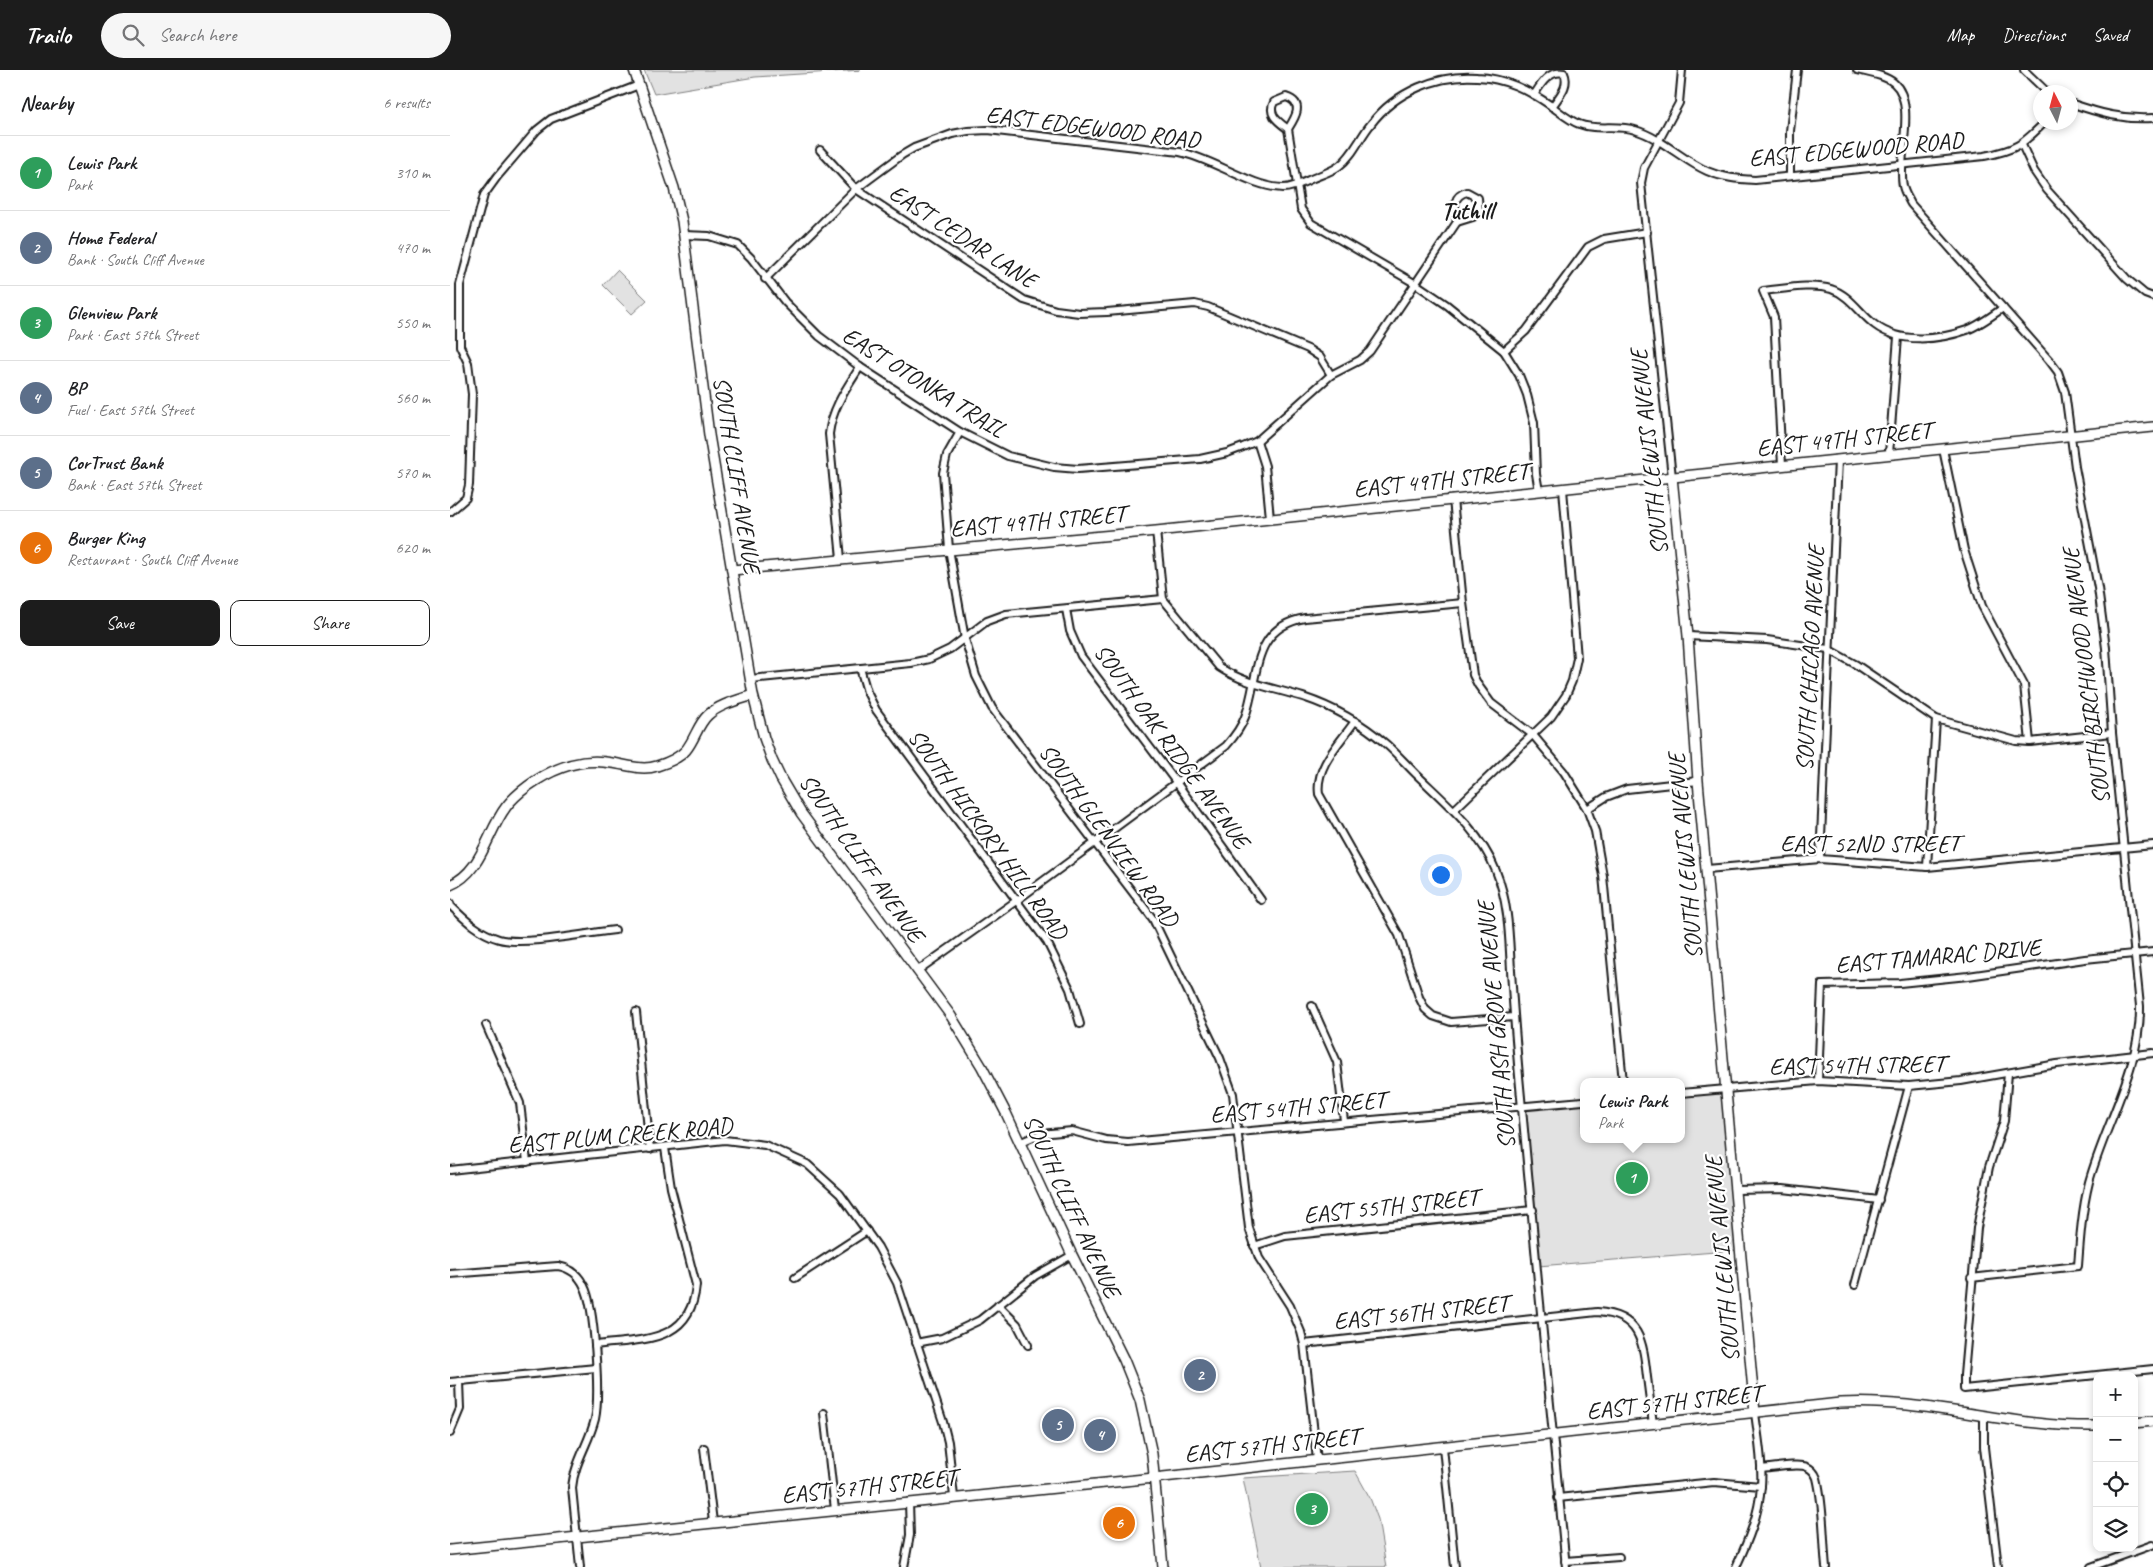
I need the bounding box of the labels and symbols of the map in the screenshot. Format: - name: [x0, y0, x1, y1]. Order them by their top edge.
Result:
- north arrow: [2033, 85, 2078, 130]
- street label: EAST EDGEWOOD ROAD: [985, 99, 1204, 155]
- street label: EAST EDGEWOOD ROAD: [1748, 125, 1966, 173]
- street label: EAST CEDAR LANE: [884, 177, 1045, 296]
- district label: Tuthill: [1441, 195, 1498, 227]
- street label: EAST OTONKA TRAIL: [837, 320, 1012, 445]
- street label: SOUTH LEWIS AVENUE: [1623, 345, 1675, 556]
- street label: SOUTH CLIFF AVENUE: [707, 375, 768, 579]
- street label: EAST 49TH STREET: [1755, 414, 1939, 463]
- street label: EAST 49TH STREET: [1352, 455, 1536, 504]
- street label: EAST 49TH STREET: [949, 498, 1133, 544]
- street label: SOUTH CHICAGO AVENUE: [1789, 541, 1831, 772]
- street label: SOUTH BIRCHWOOD AVENUE: [2055, 543, 2117, 806]
- street label: SOUTH OAK RIDGE AVENUE: [1088, 638, 1258, 857]
- street label: SOUTH HICKORY HILL ROAD: [902, 723, 1076, 947]
- street label: SOUTH GLENVIEW ROAD: [1033, 738, 1187, 934]
- street label: SOUTH LEWIS AVENUE: [1661, 749, 1709, 960]
- street label: SOUTH CLIFF AVENUE: [793, 768, 933, 951]
- street label: EAST 52ND STREET: [1780, 829, 1966, 859]
- your location: [1428, 862, 1454, 888]
- street label: SOUTH ASH GROVE AVENUE: [1470, 897, 1522, 1150]
- street label: EAST TAMARAC DRIVE: [1834, 932, 2045, 980]
- street label: EAST 54TH STREET: [1769, 1048, 1951, 1082]
- street label: EAST 54TH STREET: [1209, 1084, 1393, 1130]
- street label: EAST PLUM CREEK ROAD: [507, 1110, 735, 1160]
- street label: SOUTH CLIFF AVENUE: [1016, 1110, 1129, 1305]
- street label: SOUTH LEWIS AVENUE: [1698, 1152, 1746, 1363]
- pin: 1: [1616, 1159, 1648, 1197]
- street label: EAST 55TH STREET: [1302, 1181, 1486, 1230]
- street label: EAST 56TH STREET: [1332, 1287, 1516, 1336]
- pin: 2: [1184, 1356, 1216, 1394]
- street label: EAST 57TH STREET: [1585, 1377, 1769, 1426]
- pin: 5: [1042, 1406, 1074, 1444]
- pin: 4: [1084, 1416, 1116, 1454]
- street label: EAST 57TH STREET: [1183, 1420, 1367, 1469]
- street label: EAST 57TH STREET: [780, 1461, 964, 1510]
- pin: 3: [1296, 1490, 1328, 1528]
- pin: 6: [1103, 1504, 1135, 1542]

